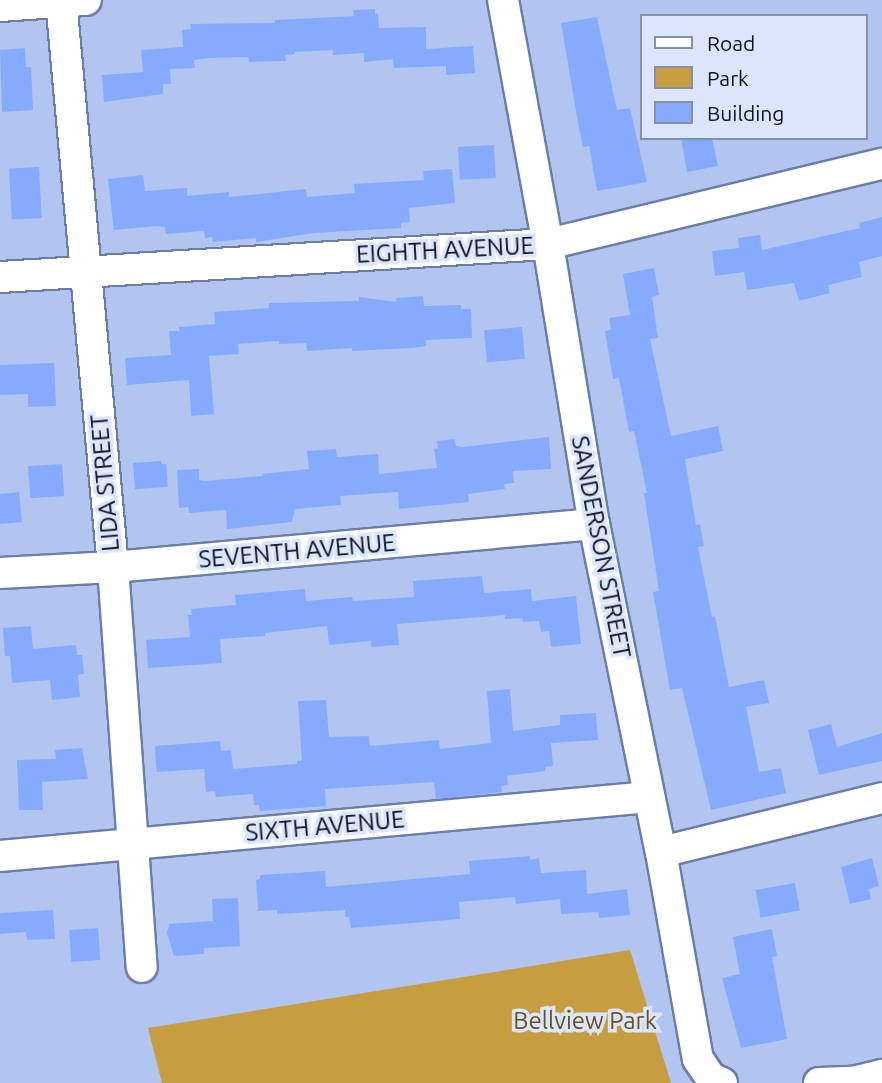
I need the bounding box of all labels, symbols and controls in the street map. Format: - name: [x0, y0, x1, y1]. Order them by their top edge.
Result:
- legend: [640, 14, 868, 140]
- text: Road: [707, 31, 755, 55]
- text: Park: [707, 66, 749, 90]
- text: Building: [707, 101, 784, 125]
- street label: EIGHTH AVENUE: [355, 231, 535, 269]
- street label: LIDA STREET: [85, 413, 125, 553]
- street label: SANDERSON STREET: [565, 434, 637, 660]
- street label: SEVENTH AVENUE: [197, 528, 397, 574]
- street label: SIXTH AVENUE: [244, 805, 406, 847]
- park label: Bellview Park: [513, 1007, 657, 1035]

